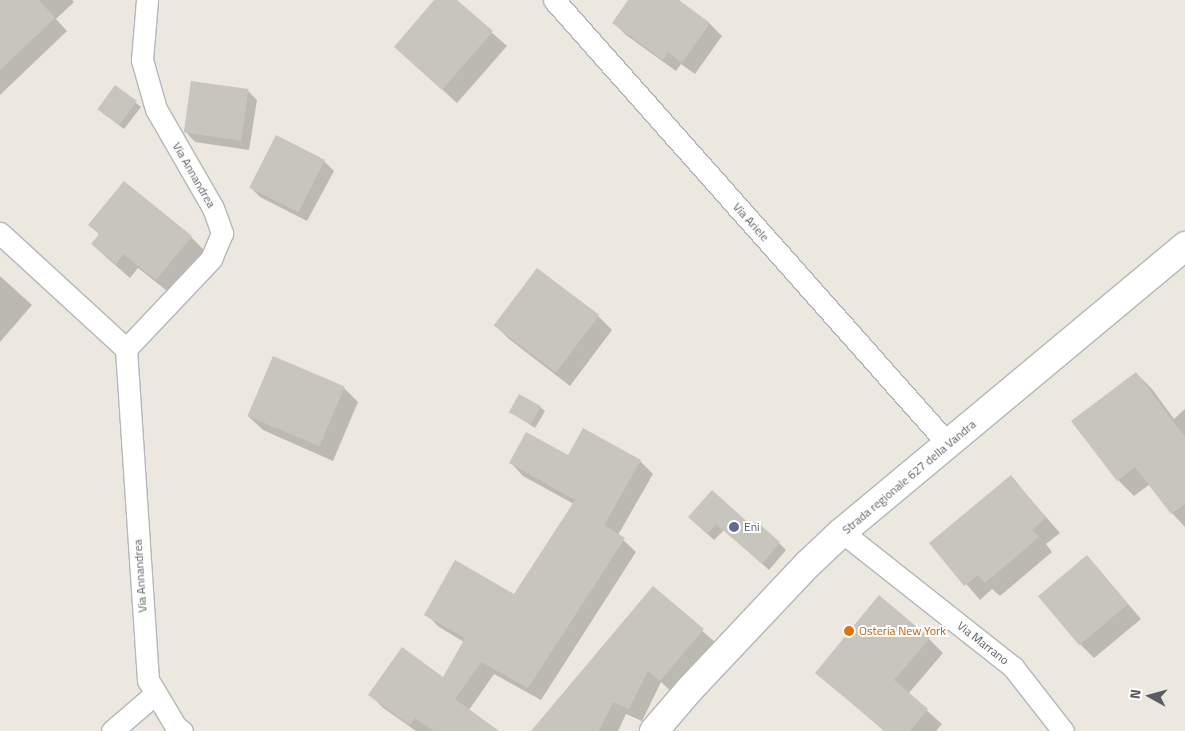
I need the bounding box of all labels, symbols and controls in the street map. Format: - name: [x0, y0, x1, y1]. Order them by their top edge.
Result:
- street label: Via Annandrea: [169, 140, 219, 210]
- street label: Via Ariele: [730, 200, 772, 244]
- street label: Strada regionale 627 della Vandra: [839, 417, 979, 537]
- place label: Eni: [744, 520, 760, 534]
- marker: Eni: [728, 521, 740, 533]
- street label: Via Annandrea: [130, 539, 150, 613]
- street label: Via Marrano: [954, 618, 1012, 668]
- place label: Osteria New York: [859, 624, 946, 638]
- marker: Osteria New York: [843, 625, 855, 637]
- north arrow: [1125, 671, 1175, 721]
- text: N: [1124, 688, 1146, 700]

